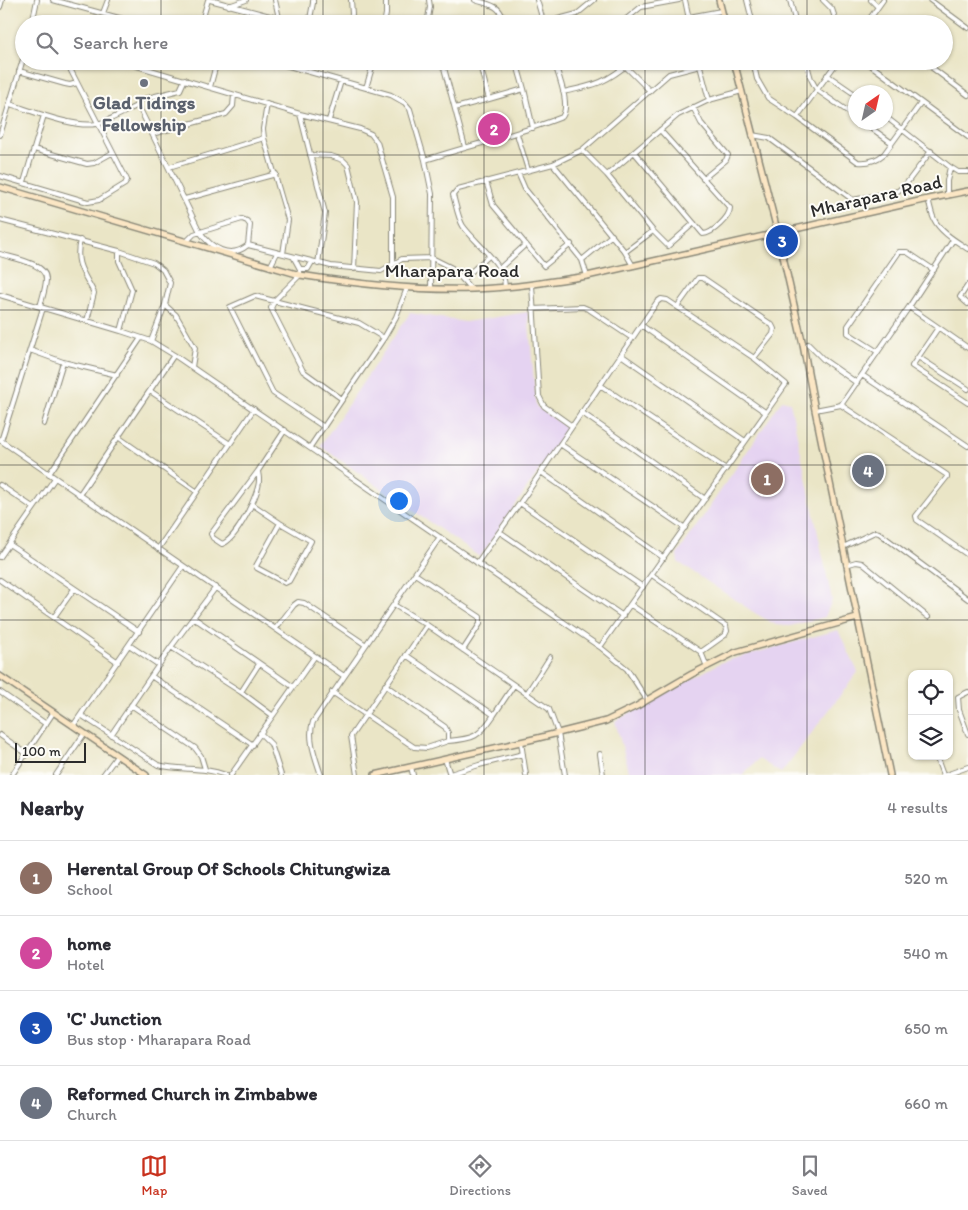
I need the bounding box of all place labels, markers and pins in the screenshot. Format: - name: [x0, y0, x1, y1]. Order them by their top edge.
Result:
- marker: Glad Tidings Fellowship: [138, 77, 150, 89]
- place label: Glad Tidings Fellowship: [93, 91, 196, 136]
- pin: 2: [478, 110, 510, 148]
- pin: 3: [766, 222, 798, 260]
- pin: 4: [852, 452, 884, 490]
- pin: 1: [751, 460, 783, 498]

